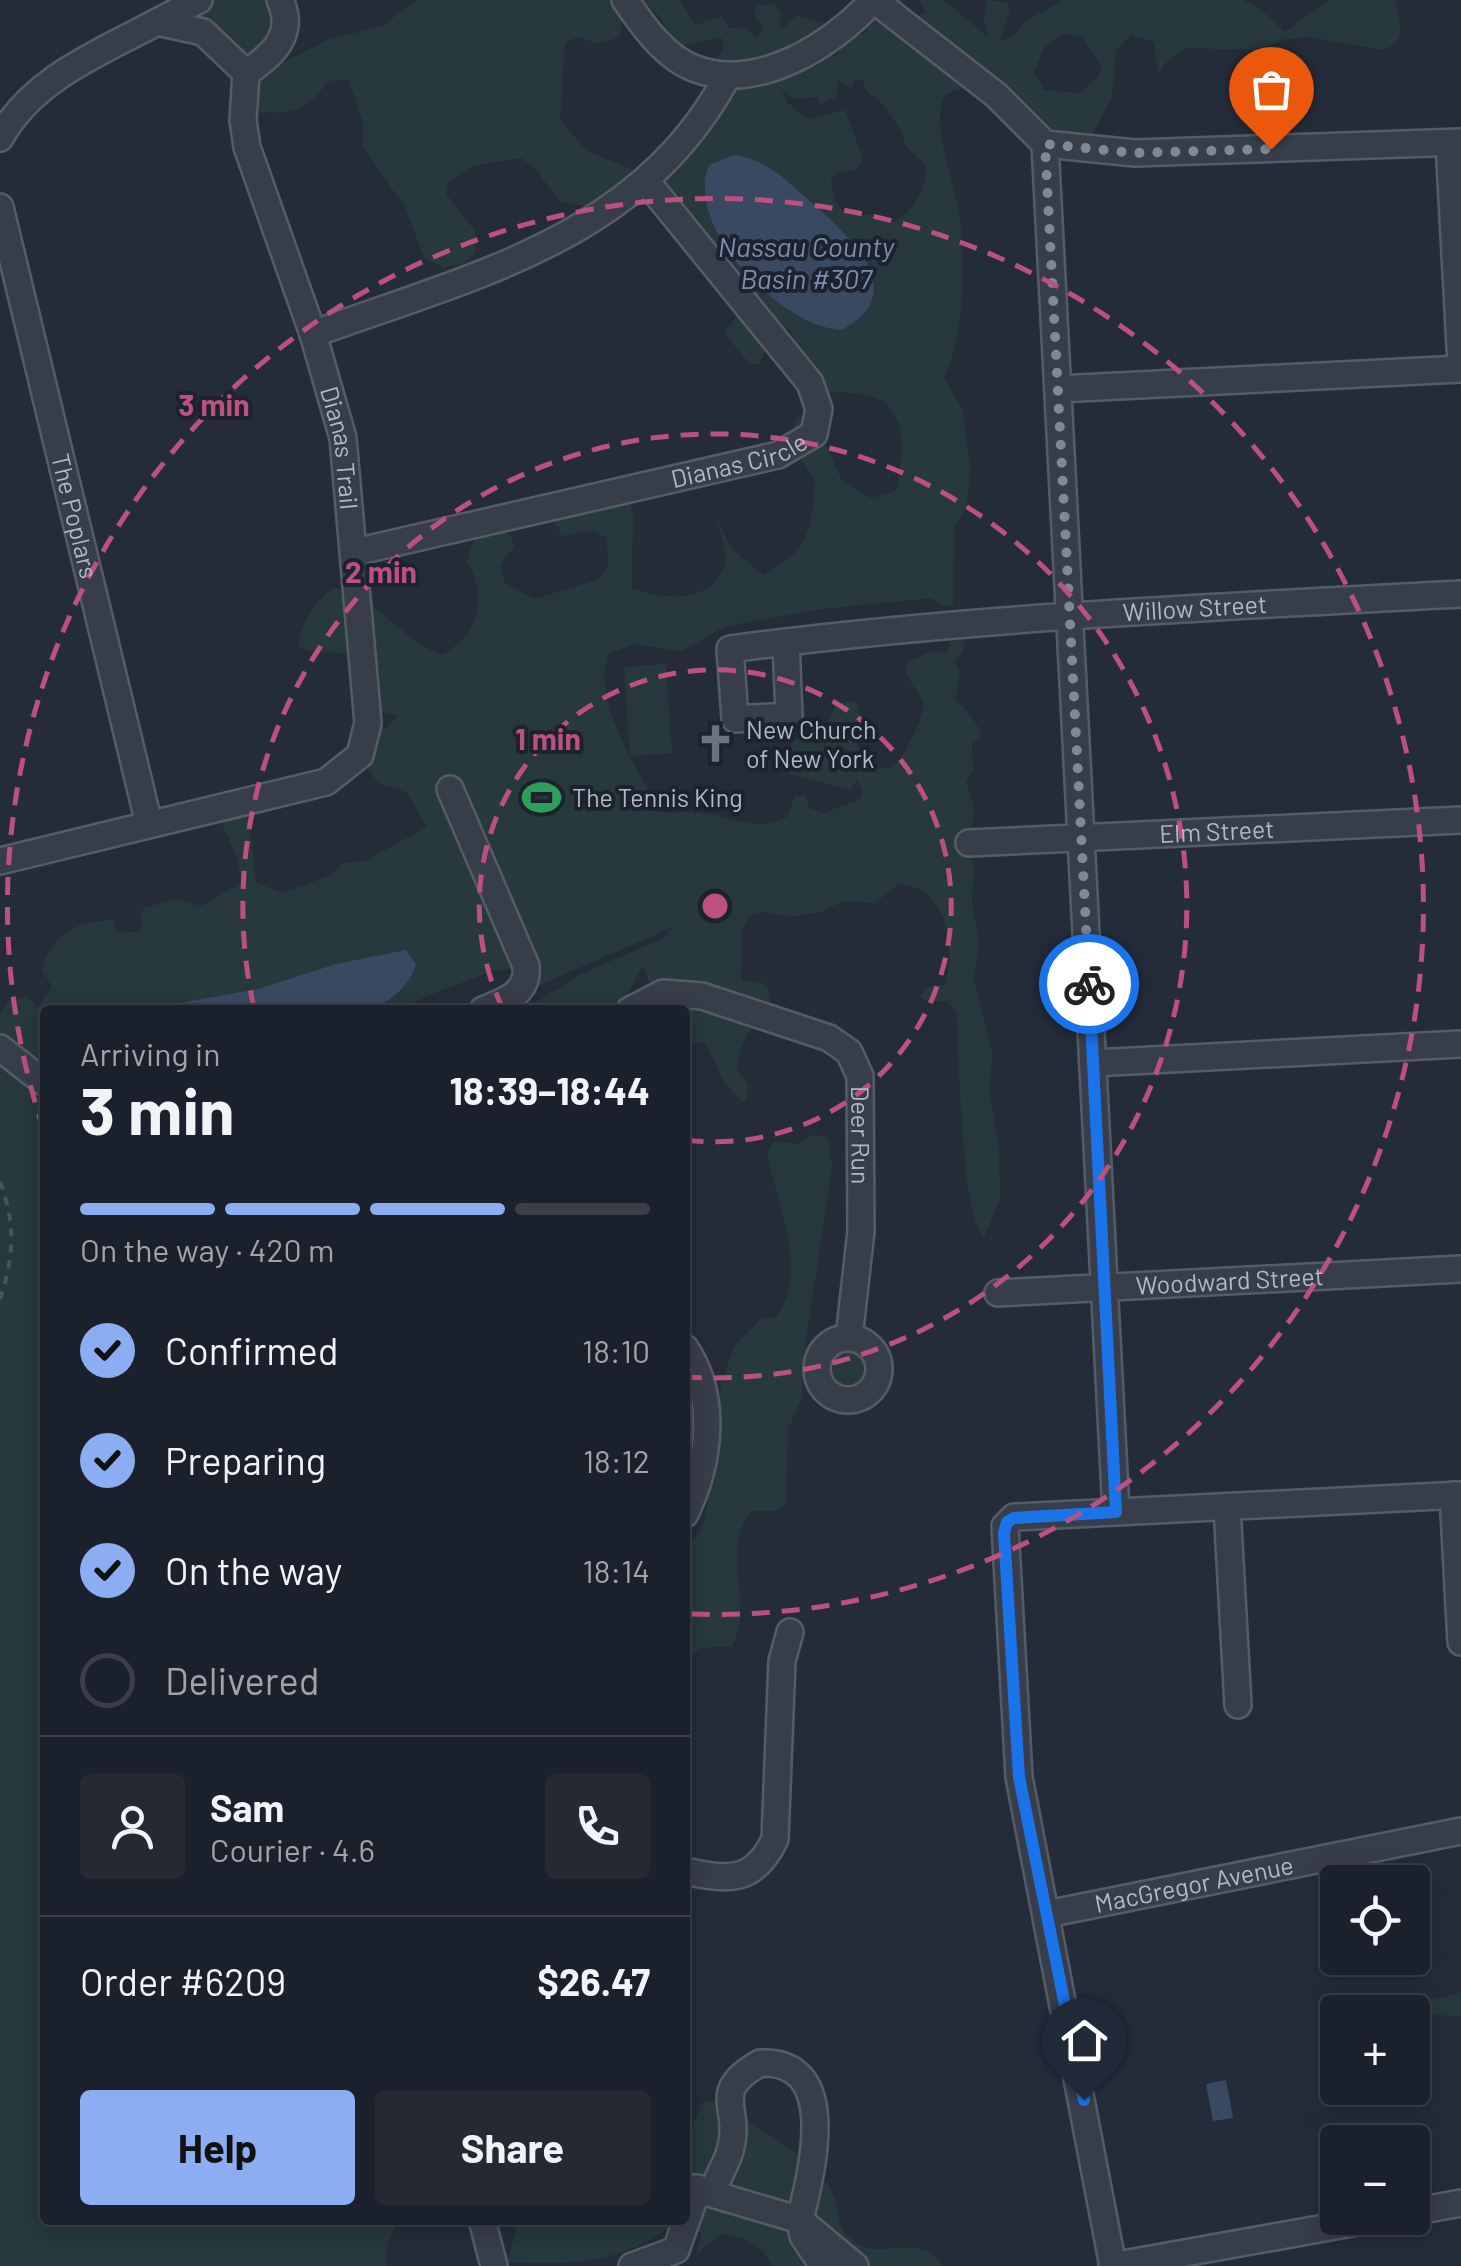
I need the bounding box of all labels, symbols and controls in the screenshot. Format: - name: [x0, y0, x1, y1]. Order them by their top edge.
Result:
- pin: [1229, 47, 1314, 150]
- icon: bag: [1244, 62, 1299, 117]
- water label: Nassau County Basin #307: [718, 229, 896, 295]
- street label: Dianas Trail: [315, 383, 365, 511]
- text: 3 min: [178, 386, 250, 422]
- street label: Dianas Circle: [668, 425, 812, 493]
- street label: The Poplars: [46, 450, 105, 581]
- text: 2 min: [345, 553, 417, 589]
- street label: Willow Street: [1122, 588, 1268, 627]
- place label: New Church of New York: [746, 714, 876, 773]
- text: 1 min: [515, 720, 581, 756]
- church icon: New Church of New York: [695, 723, 737, 765]
- sports icon: The Tennis King: [521, 777, 563, 819]
- place label: The Tennis King: [572, 782, 743, 812]
- street label: Elm Street: [1159, 813, 1275, 848]
- centre of rings: [697, 888, 733, 924]
- courier: [1039, 934, 1139, 1034]
- icon: bike: [1062, 957, 1117, 1012]
- text: Arriving in: [80, 1034, 220, 1072]
- text: 18:39–18:44: [450, 1067, 650, 1113]
- text: 3 min: [80, 1070, 235, 1148]
- street label: Deer Run: [846, 1086, 877, 1184]
- text: On the way · 420 m: [80, 1230, 335, 1268]
- street label: Woodward Street: [1135, 1260, 1324, 1300]
- icon: check: [80, 1323, 135, 1378]
- text: Confirmed: [165, 1327, 338, 1373]
- text: 18:10: [582, 1331, 650, 1369]
- icon: check: [80, 1433, 135, 1488]
- text: Preparing: [165, 1437, 326, 1483]
- text: 18:12: [583, 1441, 650, 1479]
- icon: check: [80, 1543, 135, 1598]
- text: On the way: [165, 1547, 342, 1593]
- text: 18:14: [582, 1551, 650, 1589]
- text: Delivered: [165, 1657, 319, 1703]
- button: person: [80, 1774, 185, 1879]
- button: phone: [545, 1774, 650, 1879]
- text: Sam: [210, 1784, 284, 1830]
- text: Courier · 4.6: [210, 1830, 375, 1868]
- street label: MacGregor Avenue: [1092, 1849, 1296, 1918]
- map controls: [1320, 1865, 1430, 2235]
- button: locate: [1320, 1865, 1430, 1975]
- text: Order #6209: [80, 1958, 286, 2004]
- text: $26.47: [537, 1958, 650, 2004]
- button: +: [1320, 1995, 1430, 2105]
- pin: [1042, 1998, 1127, 2101]
- icon: home: [1057, 2013, 1112, 2068]
- button: Help: [80, 2090, 355, 2205]
- button: Share: [375, 2090, 650, 2205]
- button: −: [1320, 2125, 1430, 2235]

